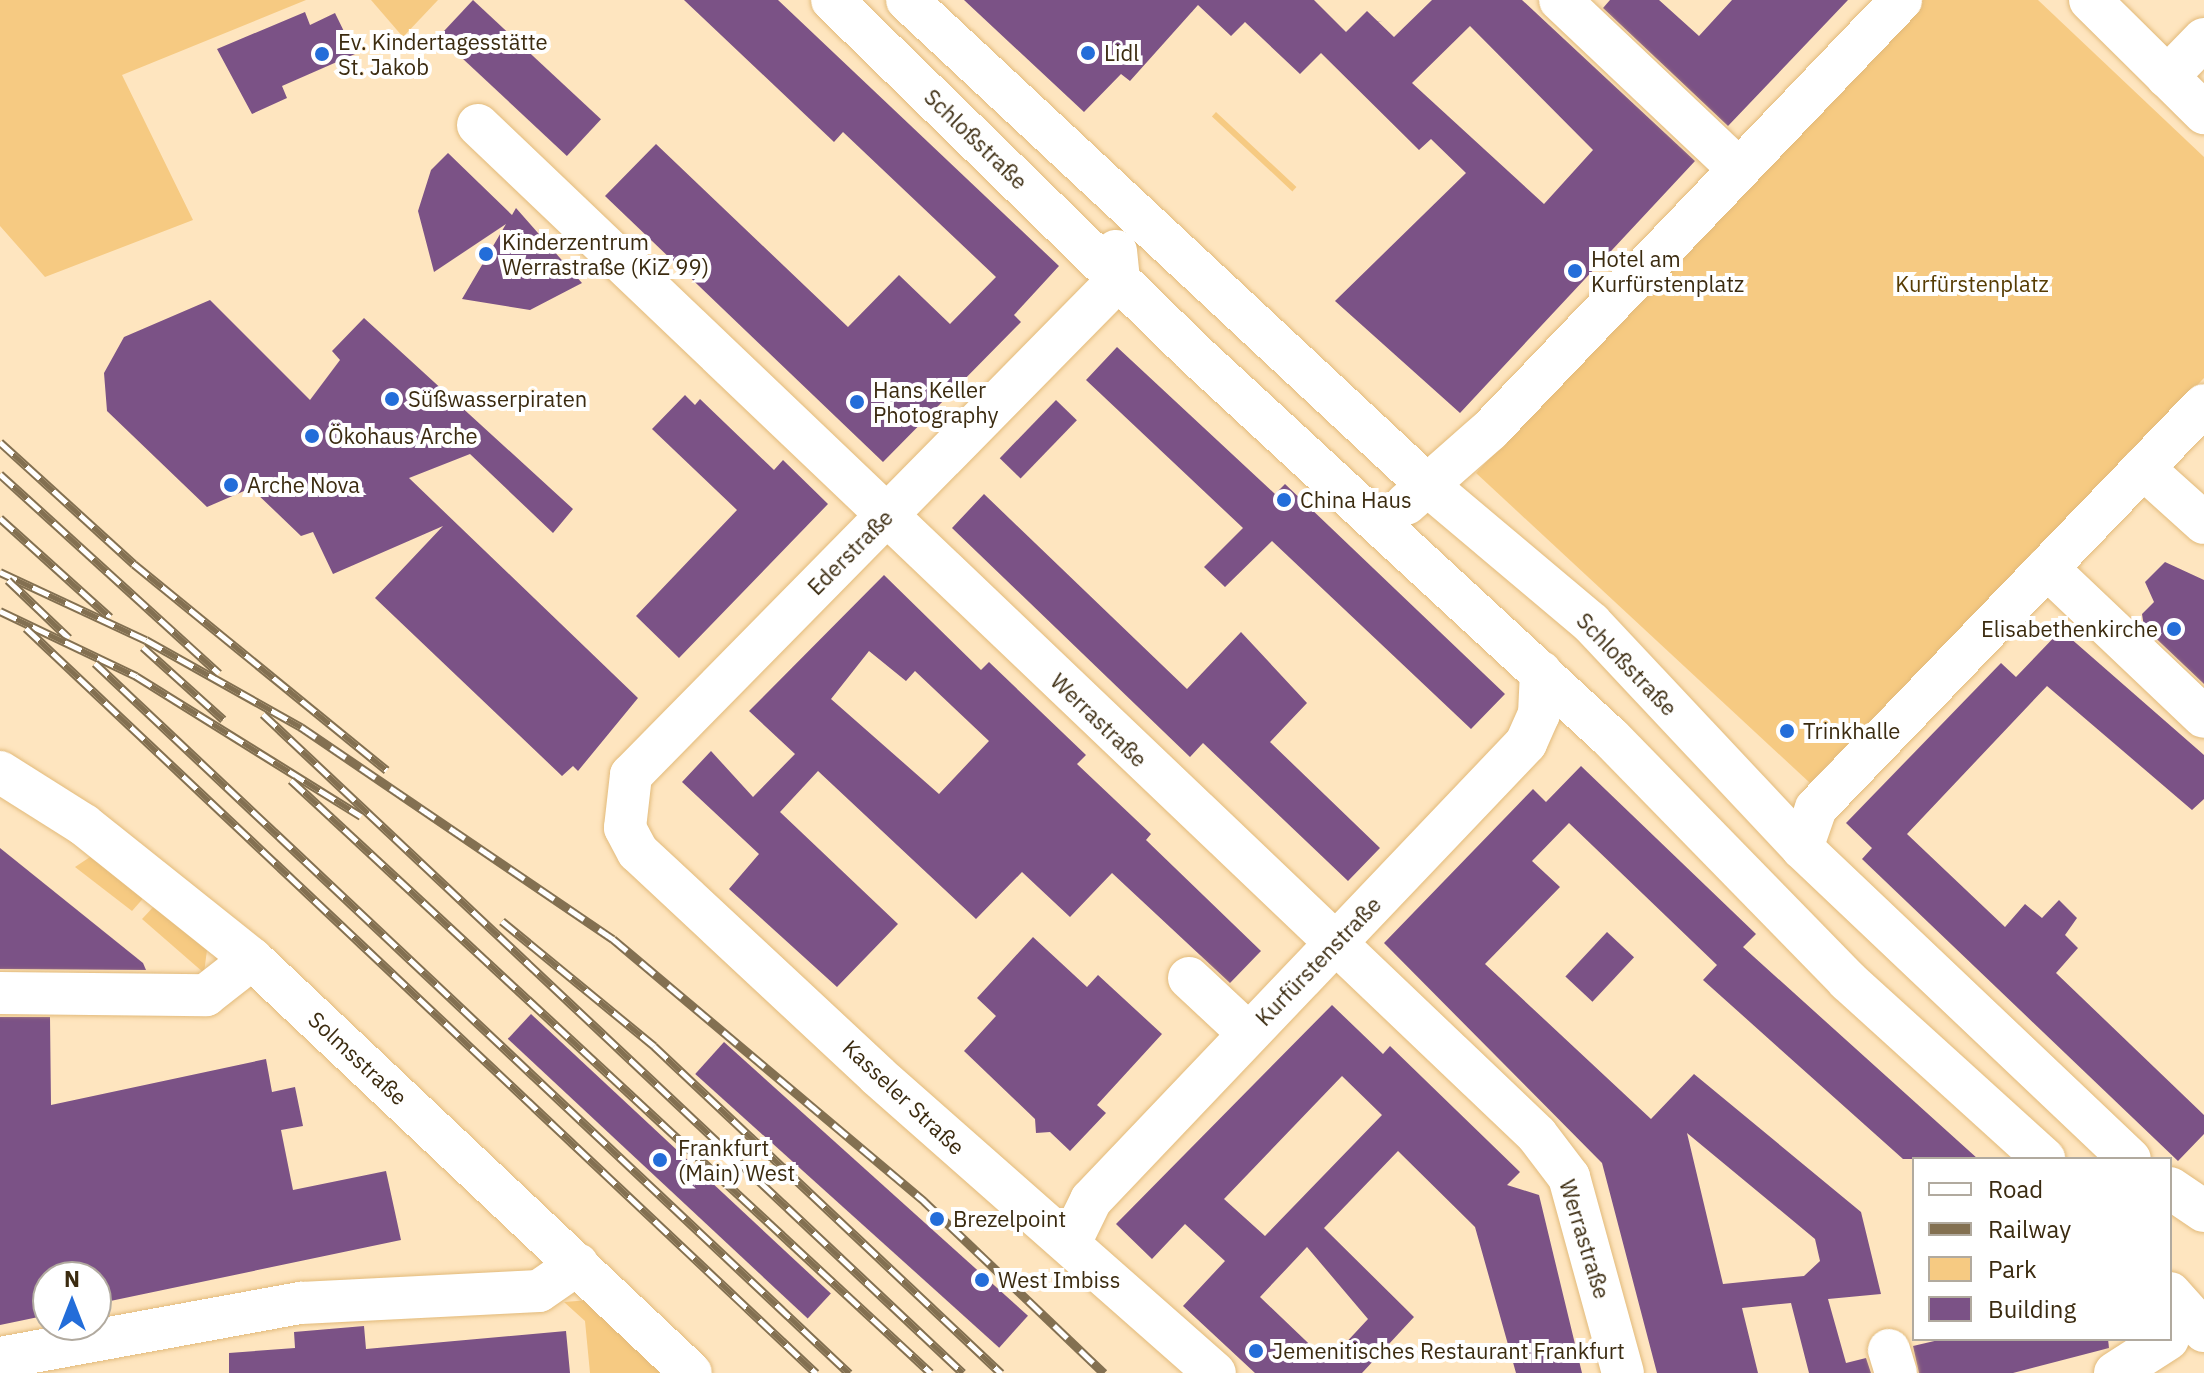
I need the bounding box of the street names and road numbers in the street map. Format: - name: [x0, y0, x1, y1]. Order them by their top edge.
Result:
- street label: Schloßstraße: [919, 83, 1033, 195]
- street label: Ederstraße: [802, 504, 898, 600]
- street label: Schloßstraße: [1571, 607, 1683, 721]
- street label: Werrastraße: [1045, 668, 1153, 772]
- street label: Kurfürstenstraße: [1250, 891, 1386, 1031]
- street label: Solmsstraße: [303, 1006, 413, 1110]
- street label: Kasseler Straße: [838, 1034, 970, 1160]
- street label: Werrastraße: [1554, 1176, 1616, 1302]

